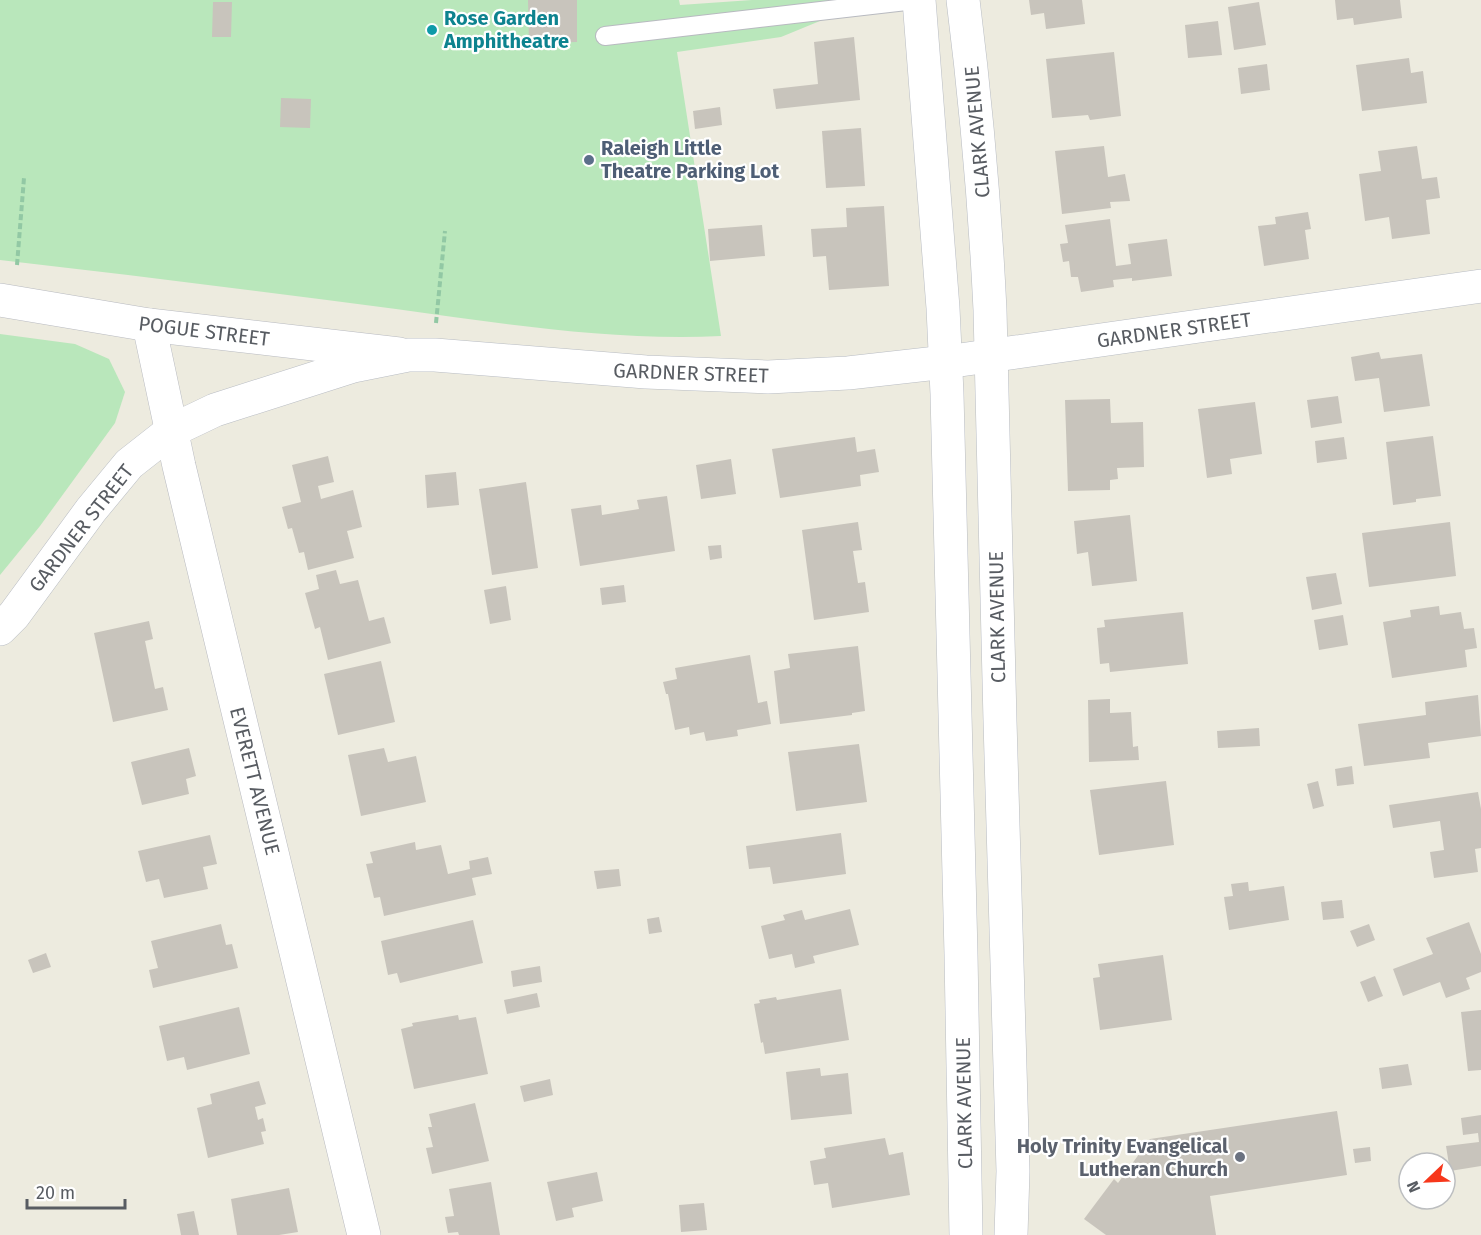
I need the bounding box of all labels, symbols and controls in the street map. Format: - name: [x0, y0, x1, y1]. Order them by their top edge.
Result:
- place label: Rose Garden Amphitheatre: [443, 6, 569, 53]
- marker: Rose Garden Amphitheatre: [425, 23, 439, 37]
- street label: CLARK AVENUE: [959, 65, 995, 199]
- place label: Raleigh Little Theatre Parking Lot: [601, 136, 779, 183]
- marker: Raleigh Little Theatre Parking Lot: [582, 153, 596, 167]
- street label: GARDNER STREET: [1095, 307, 1253, 353]
- street label: POGUE STREET: [137, 311, 272, 351]
- street label: GARDNER STREET: [613, 358, 770, 388]
- street label: GARDNER STREET: [24, 459, 139, 597]
- street label: CLARK AVENUE: [984, 551, 1010, 683]
- street label: EVERETT AVENUE: [225, 704, 285, 858]
- street label: CLARK AVENUE: [951, 1037, 977, 1169]
- place label: Holy Trinity Evangelical Lutheran Church: [1017, 1134, 1228, 1181]
- marker: Holy Trinity Evangelical Lutheran Church: [1233, 1150, 1247, 1164]
- north arrow: [1397, 1151, 1457, 1211]
- scale bar: [27, 1172, 124, 1210]
- text: N: [1403, 1178, 1424, 1195]
- text: 20 m: [36, 1182, 75, 1204]

